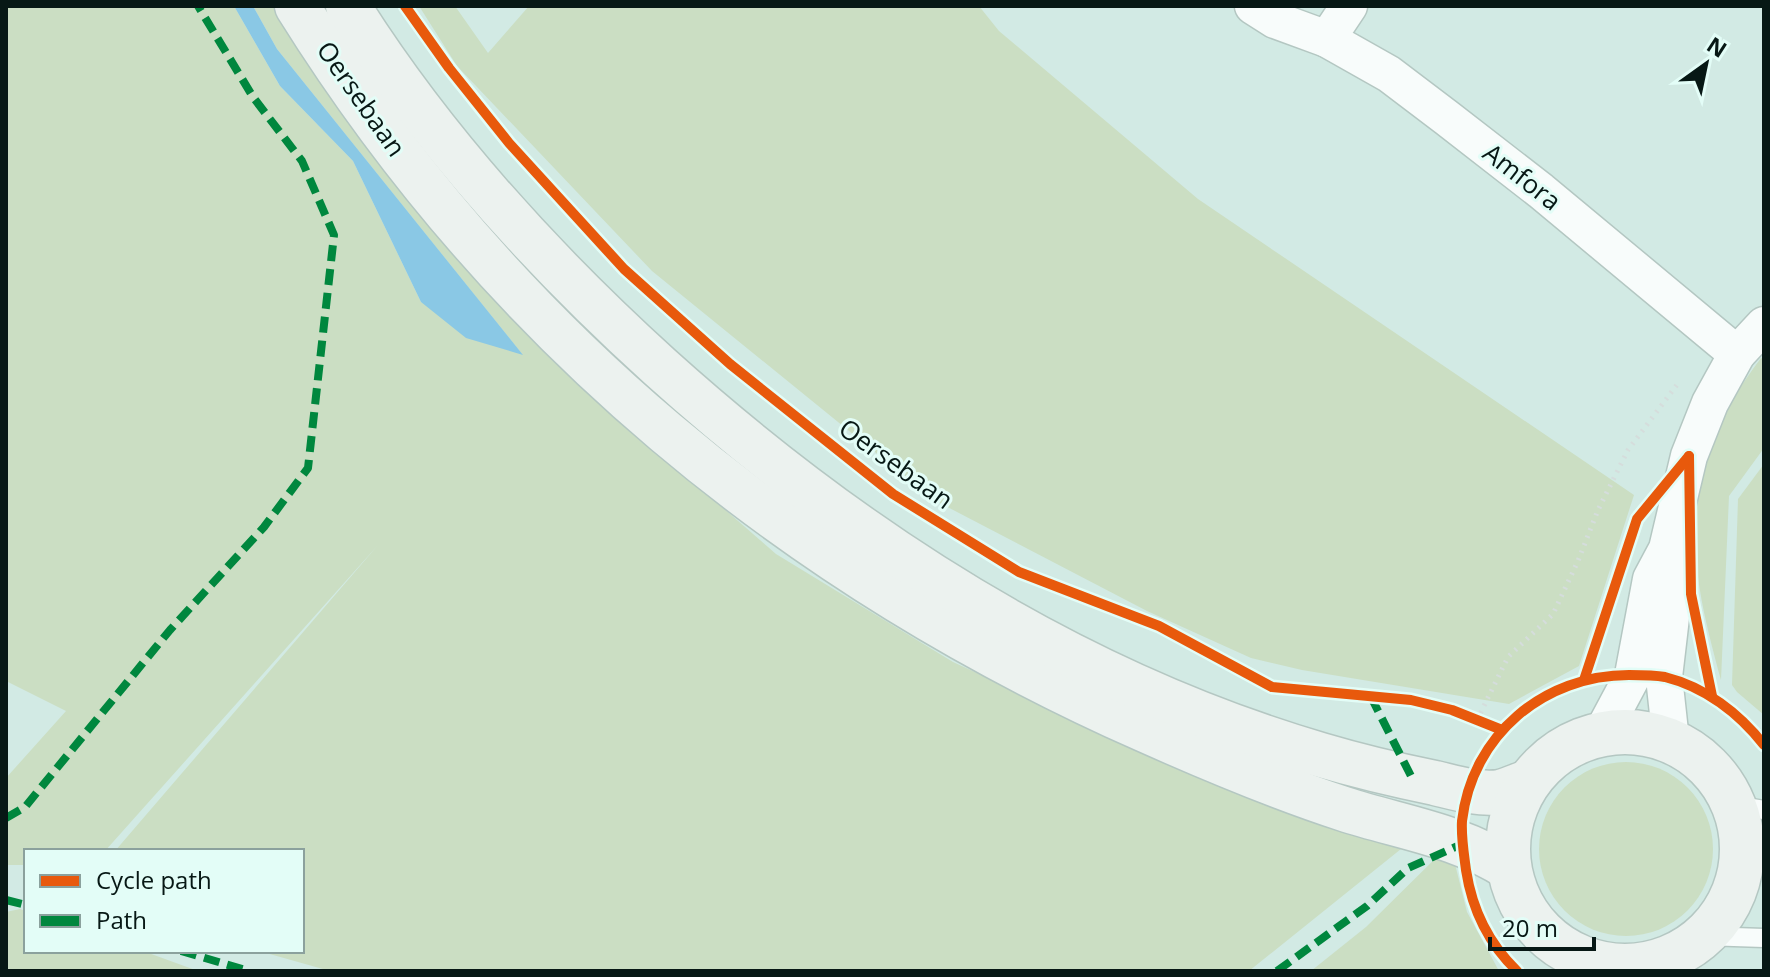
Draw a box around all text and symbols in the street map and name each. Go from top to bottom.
north arrow [1666,24,1746,104]
text: N [1702,29,1733,64]
street label: Oersebaan [309,34,415,163]
street label: Amfora [1476,134,1569,218]
street label: Oersebaan [832,409,961,517]
legend [24,849,304,953]
text: Cycle path [96,863,212,896]
scale bar [1490,901,1594,951]
text: Path [96,903,147,936]
text: 20 m [1502,911,1558,944]

